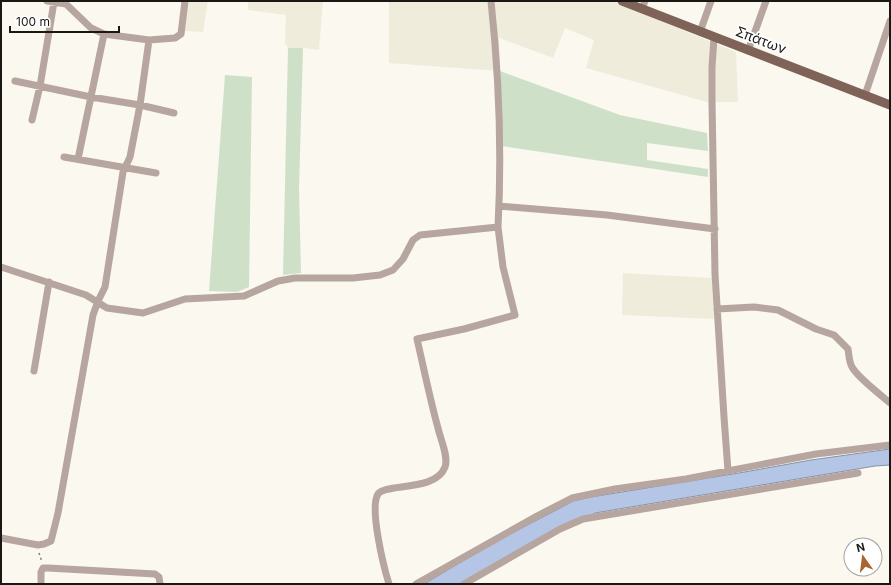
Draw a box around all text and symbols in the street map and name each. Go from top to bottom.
scale bar [10,8,119,34]
text: 100 m [16,14,50,29]
street label: Σπάτων [733,22,789,57]
north arrow [843,537,883,577]
text: N [855,539,866,555]

